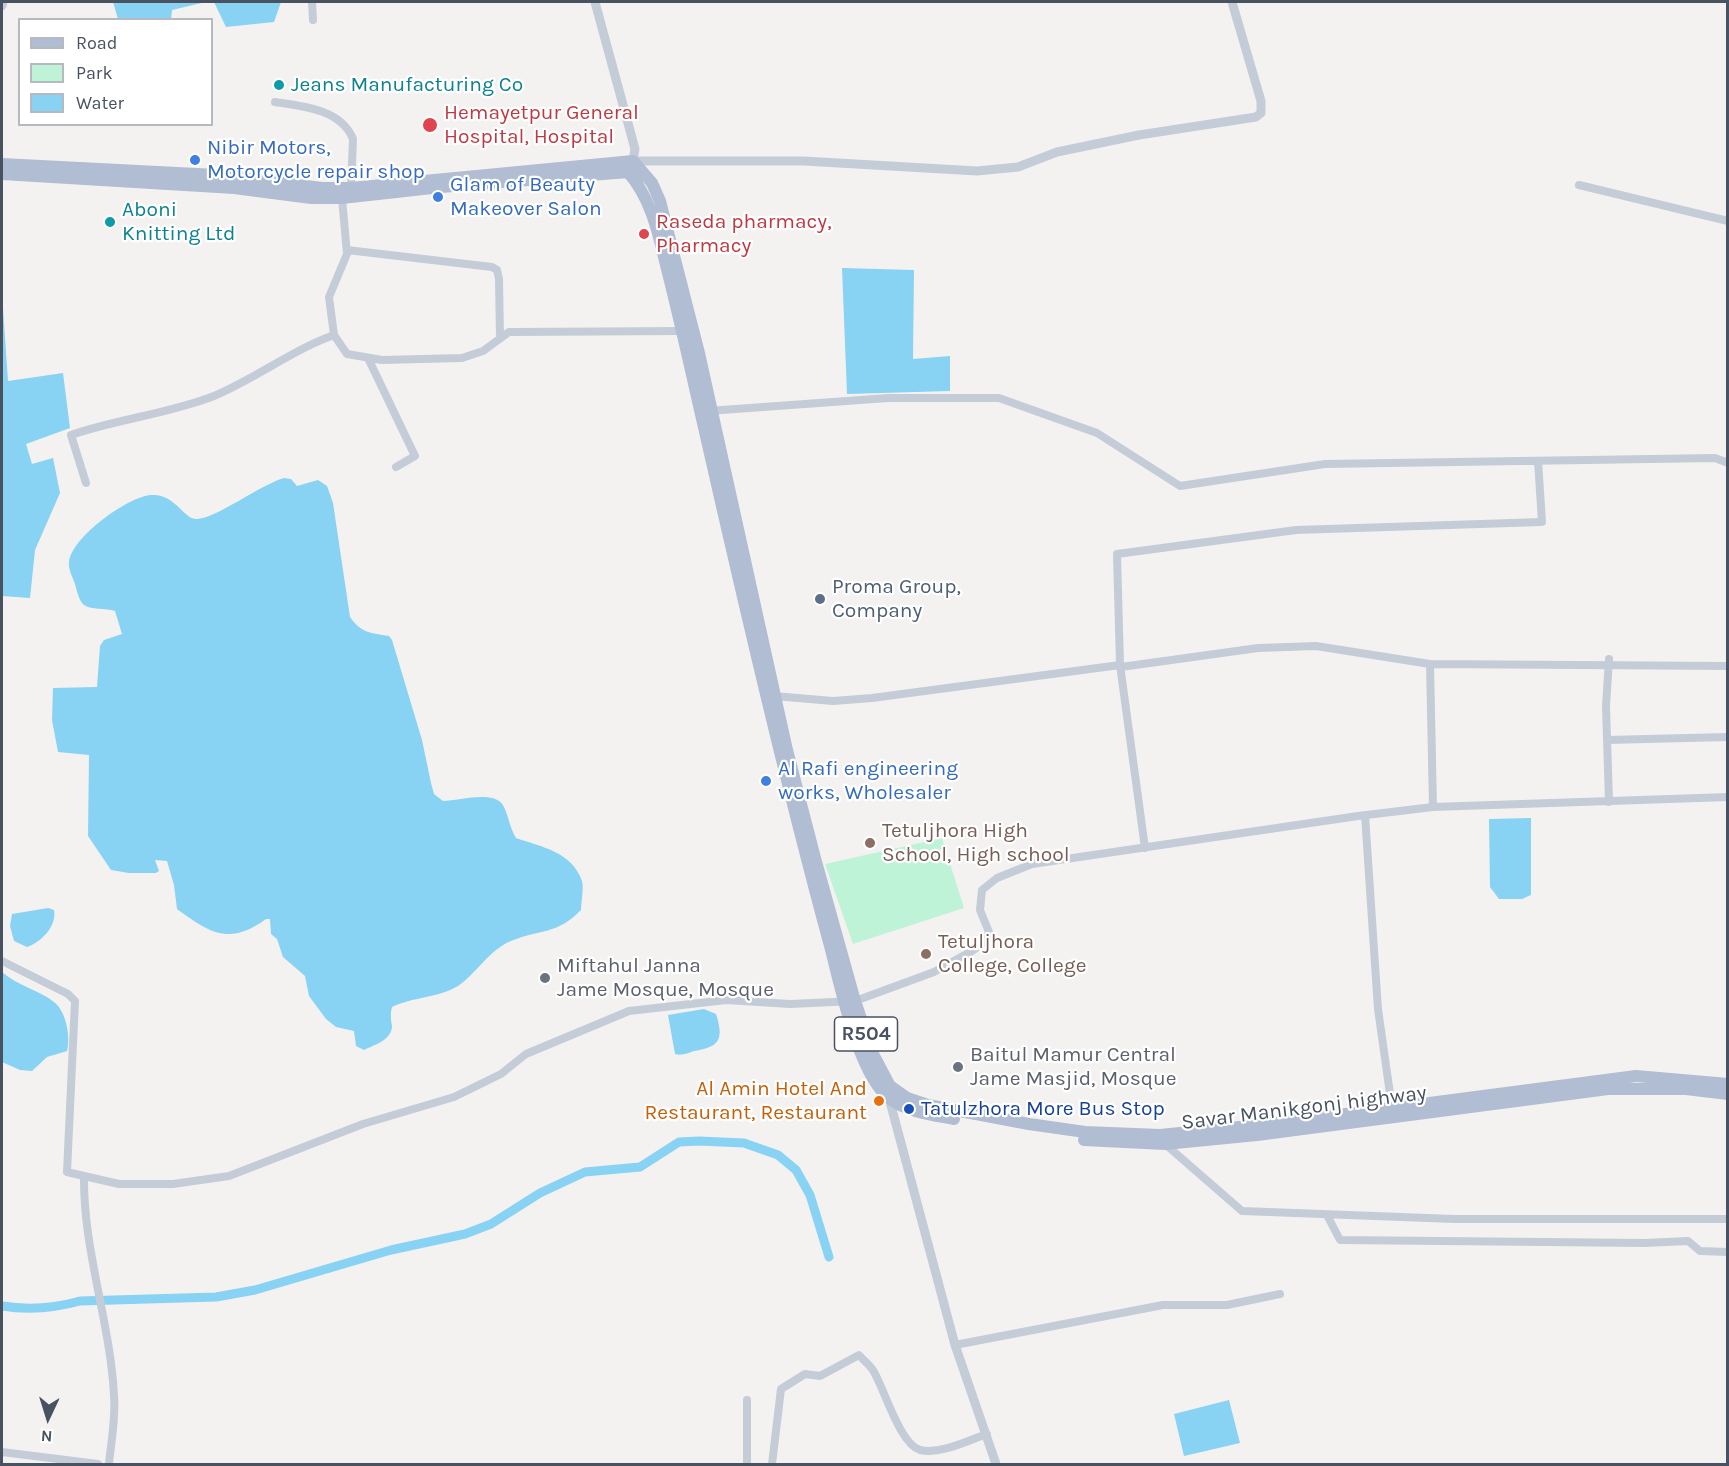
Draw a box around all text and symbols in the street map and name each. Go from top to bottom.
legend [18,18,213,126]
text: Road [76,32,117,54]
text: Park [76,62,113,84]
place label: Jeans Manufacturing Co [291,72,523,98]
marker: Jeans Manufacturing Co [272,78,286,92]
text: Water [76,92,124,114]
place label: Hemayetpur General Hospital, Hospital [444,100,639,150]
marker: Hemayetpur General Hospital, Hospital [421,116,439,134]
place label: Nibir Motors, Motorcycle repair shop [207,135,425,185]
marker: Nibir Motors, Motorcycle repair shop [188,153,202,167]
place label: Glam of Beauty Makeover Salon [450,172,602,222]
marker: Glam of Beauty Makeover Salon [431,190,445,204]
place label: Aboni Knitting Ltd [122,197,235,247]
place label: Raseda pharmacy, Pharmacy [656,209,832,259]
marker: Aboni Knitting Ltd [103,215,117,229]
marker: Raseda pharmacy, Pharmacy [637,227,651,241]
place label: Proma Group, Company [832,574,961,624]
marker: Proma Group, Company [813,592,827,606]
place label: Al Rafi engineering works, Wholesaler [778,756,958,806]
marker: Al Rafi engineering works, Wholesaler [759,774,773,788]
place label: Tetuljhora High School, High school [882,818,1070,868]
marker: Tetuljhora High School, High school [863,836,877,850]
place label: Tetuljhora College, College [938,929,1086,979]
marker: Tetuljhora College, College [919,947,933,961]
place label: Miftahul Janna Jame Mosque, Mosque [557,953,774,1003]
marker: Miftahul Janna Jame Mosque, Mosque [538,971,552,985]
road number: R504 [834,1017,898,1051]
place label: Baitul Mamur Central Jame Masjid, Mosque [970,1042,1177,1092]
marker: Baitul Mamur Central Jame Masjid, Mosque [951,1060,965,1074]
place label: Al Amin Hotel And Restaurant, Restaurant [644,1076,867,1126]
street label: Savar Manikgonj highway [1180,1080,1428,1136]
marker: Al Amin Hotel And Restaurant, Restaurant [872,1094,886,1108]
place label: Tatulzhora More Bus Stop [921,1096,1165,1122]
marker: Tatulzhora More Bus Stop [902,1102,916,1116]
north arrow [18,1388,78,1448]
text: N [40,1427,53,1446]

